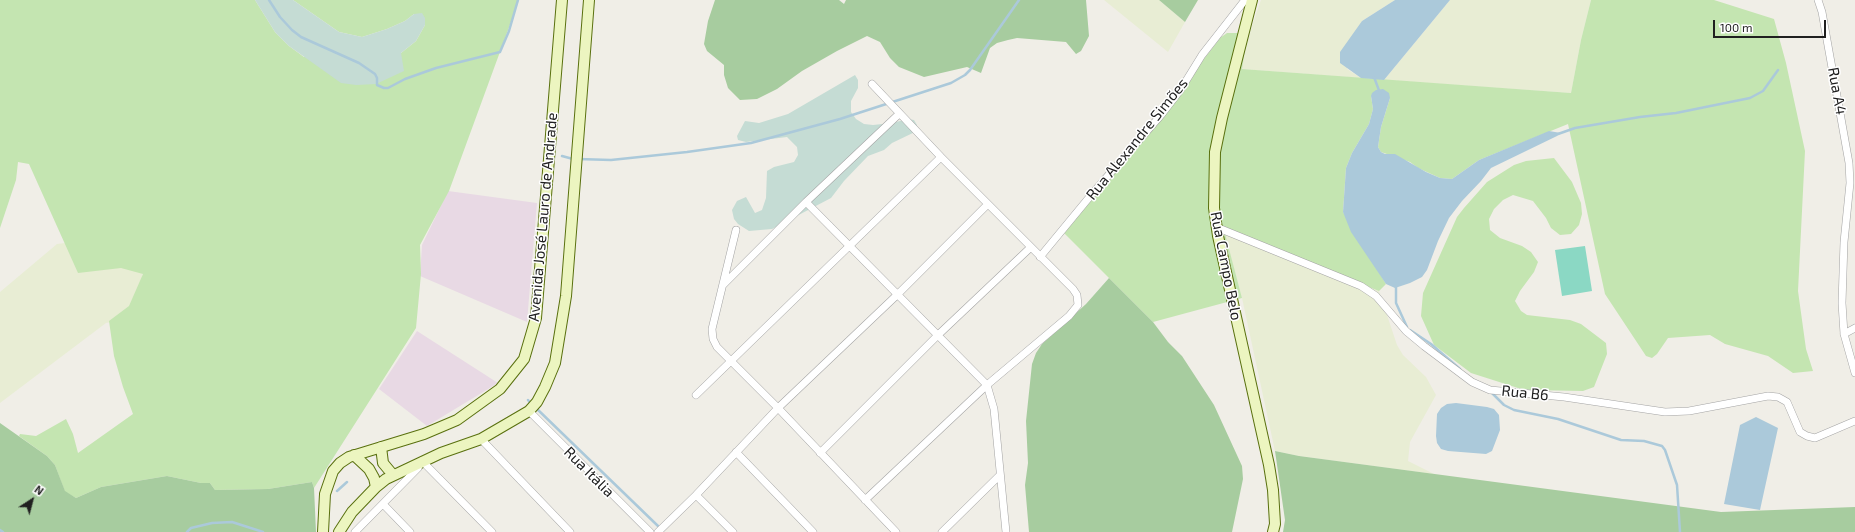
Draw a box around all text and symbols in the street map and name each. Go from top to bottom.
scale bar [1715,12,1828,38]
text: 100 m [1720,20,1752,34]
street label: Rua A4 [1824,66,1850,116]
street label: Rua Alexandre Simões [1082,75,1192,203]
street label: Avenida José Lauro de Andrade [525,112,561,322]
street label: Rua Campo Belo [1207,210,1245,322]
street label: Rua B6 [1501,382,1549,404]
street label: Rua Itália [560,443,618,501]
north arrow [12,480,52,520]
text: N [32,482,46,497]

